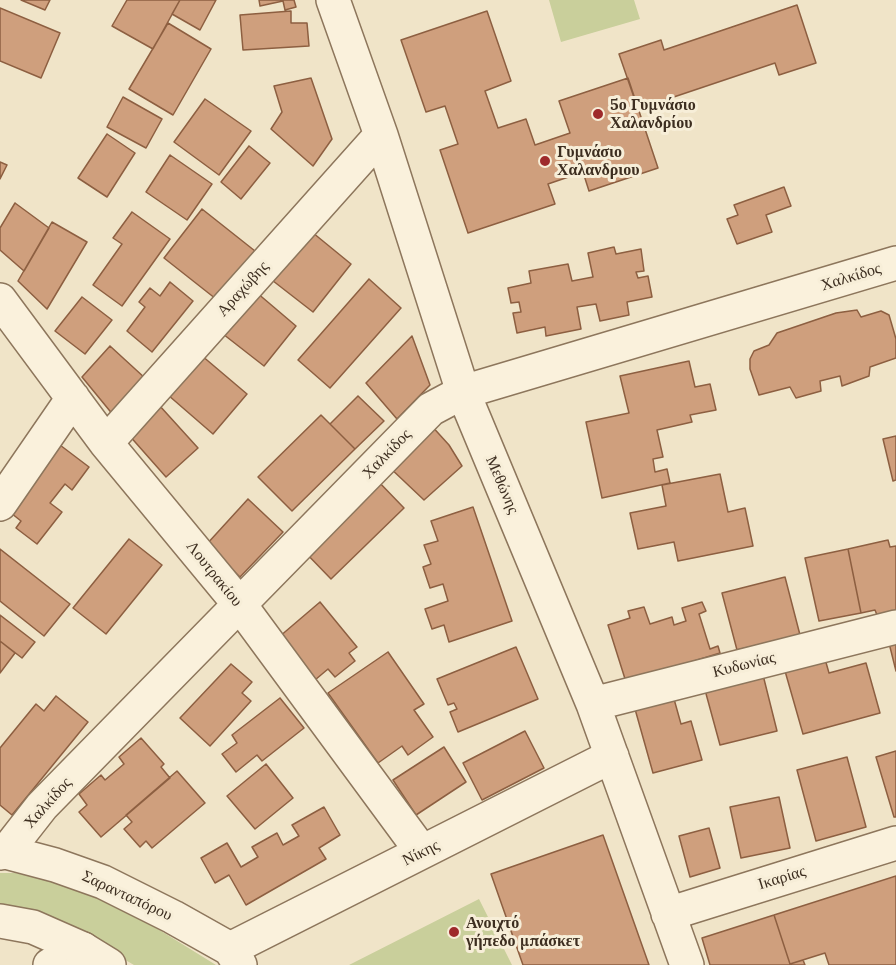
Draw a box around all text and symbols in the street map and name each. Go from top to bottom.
place label: 5ο Γυμνάσιο Χαλανδρίου [610,95,696,133]
marker: 5ο Γυμνάσιο Χαλανδρίου [591,107,605,121]
place label: Γυμνάσιο Χαλανδριου [557,142,640,180]
marker: Γυμνάσιο Χαλανδριου [538,154,552,168]
street label: Αραχώβης [213,257,273,321]
street label: Χαλκίδος [819,259,883,295]
street label: Χαλκίδος [359,425,415,483]
street label: Μεθώνης [481,453,523,517]
street label: Λουτρακίου [182,537,246,611]
street label: Κυδωνίας [711,648,777,682]
street label: Χαλκίδος [20,774,76,832]
street label: Νίκης [399,836,443,870]
street label: Ικαρίας [756,862,808,894]
street label: Σαρανταπόρου [79,867,175,925]
place label: Ανοιχτό γήπεδο μπάσκετ [466,913,580,951]
marker: Ανοιχτό γήπεδο μπάσκετ [447,925,461,939]

